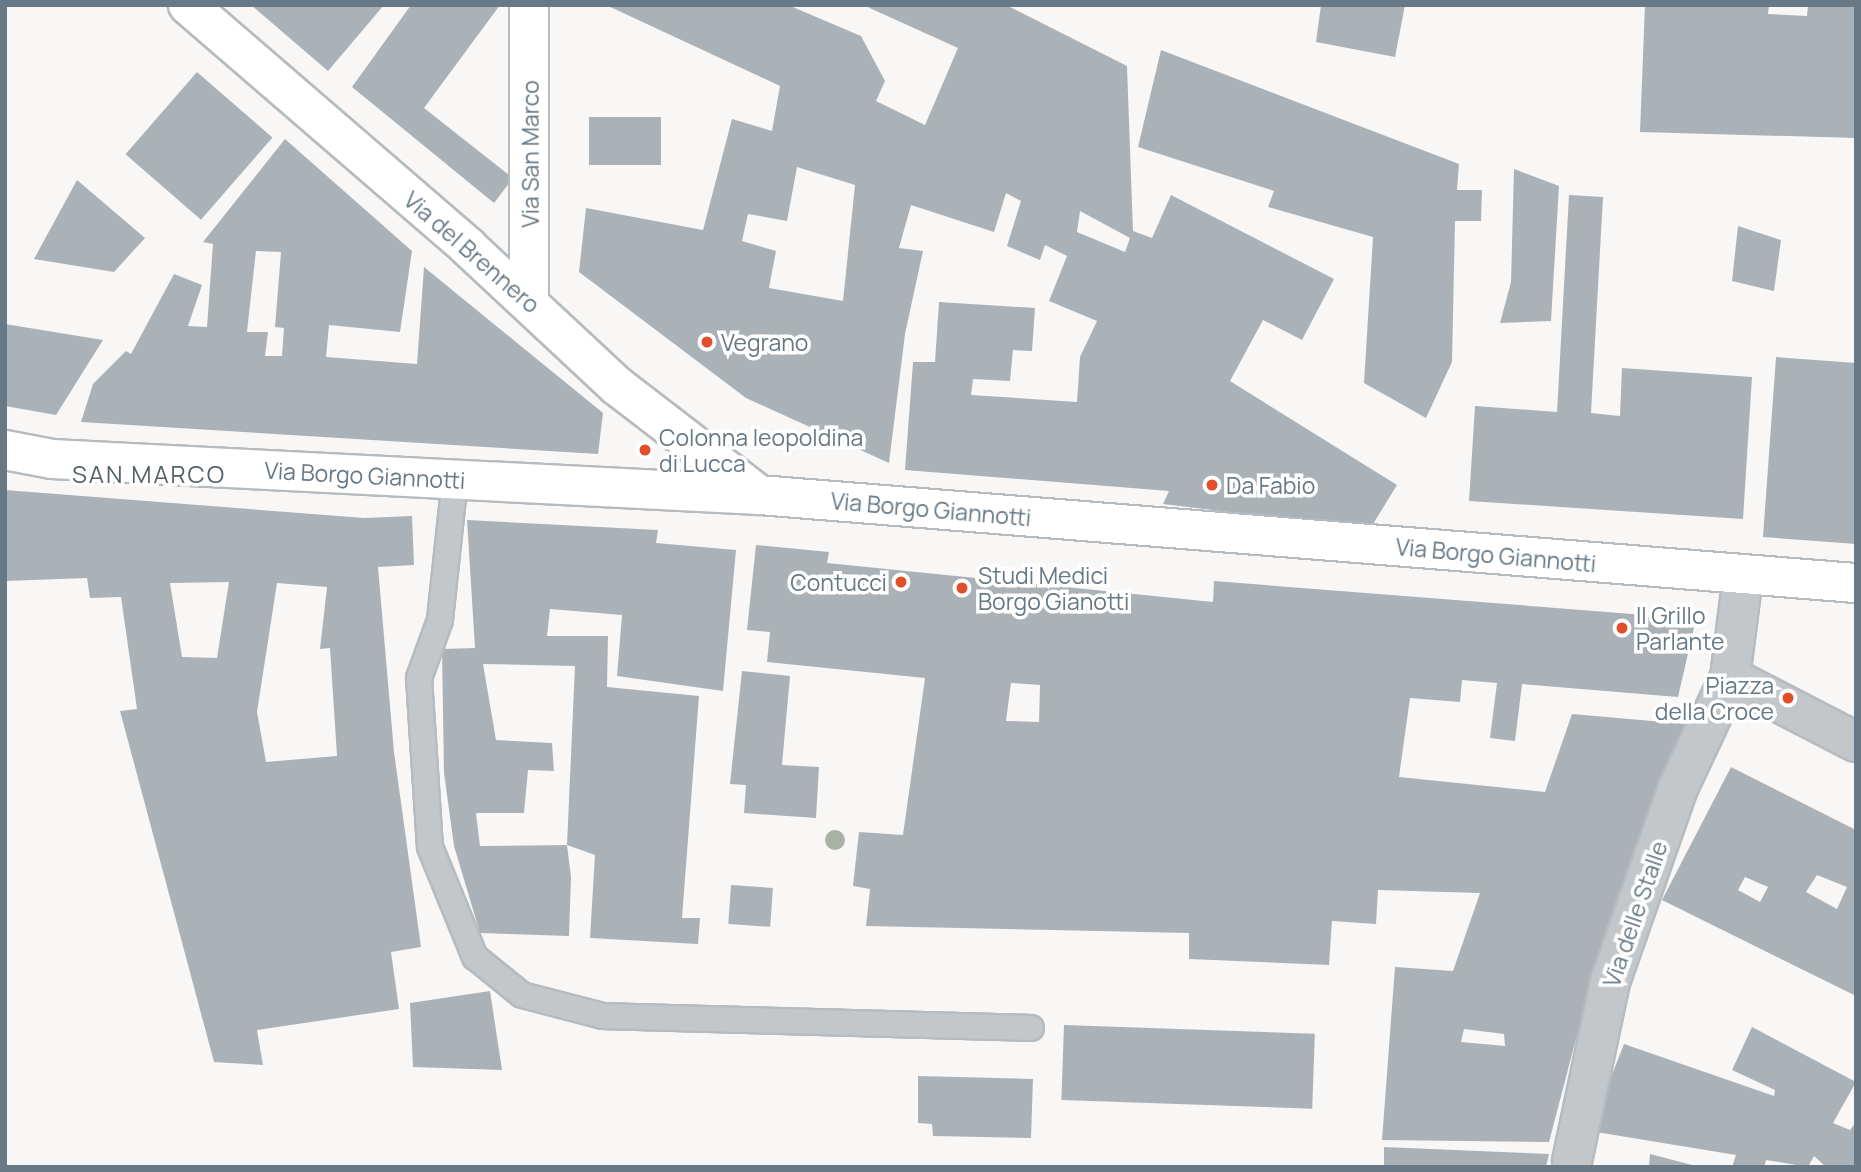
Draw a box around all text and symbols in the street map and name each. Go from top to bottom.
street label: Via San Marco [516,80,544,228]
street label: Via del Brennero [398,186,546,318]
place label: Vegrano [721,328,808,356]
marker: Vegrano [699,334,715,350]
place label: Colonna leopoldina di Lucca [659,423,863,477]
marker: Colonna leopoldina di Lucca [637,442,653,458]
street label: Via Borgo Giannotti [264,456,466,494]
district label: SAN MARCO [73,460,225,488]
place label: Da Fabio [1226,471,1315,499]
marker: Da Fabio [1204,477,1220,493]
street label: Via Borgo Giannotti [830,486,1032,532]
street label: Via Borgo Giannotti [1395,532,1597,578]
place label: Studi Medici Borgo Gianotti [978,561,1129,615]
place label: Contucci [790,568,887,596]
marker: Contucci [893,574,909,590]
marker: Studi Medici Borgo Gianotti [952,578,972,598]
place label: Il Grillo Parlante [1636,601,1724,655]
marker: Il Grillo Parlante [1614,620,1630,636]
place label: Piazza della Croce [1655,671,1774,725]
marker: Piazza della Croce [1780,690,1796,706]
street label: Via delle Stalle [1597,837,1673,991]

